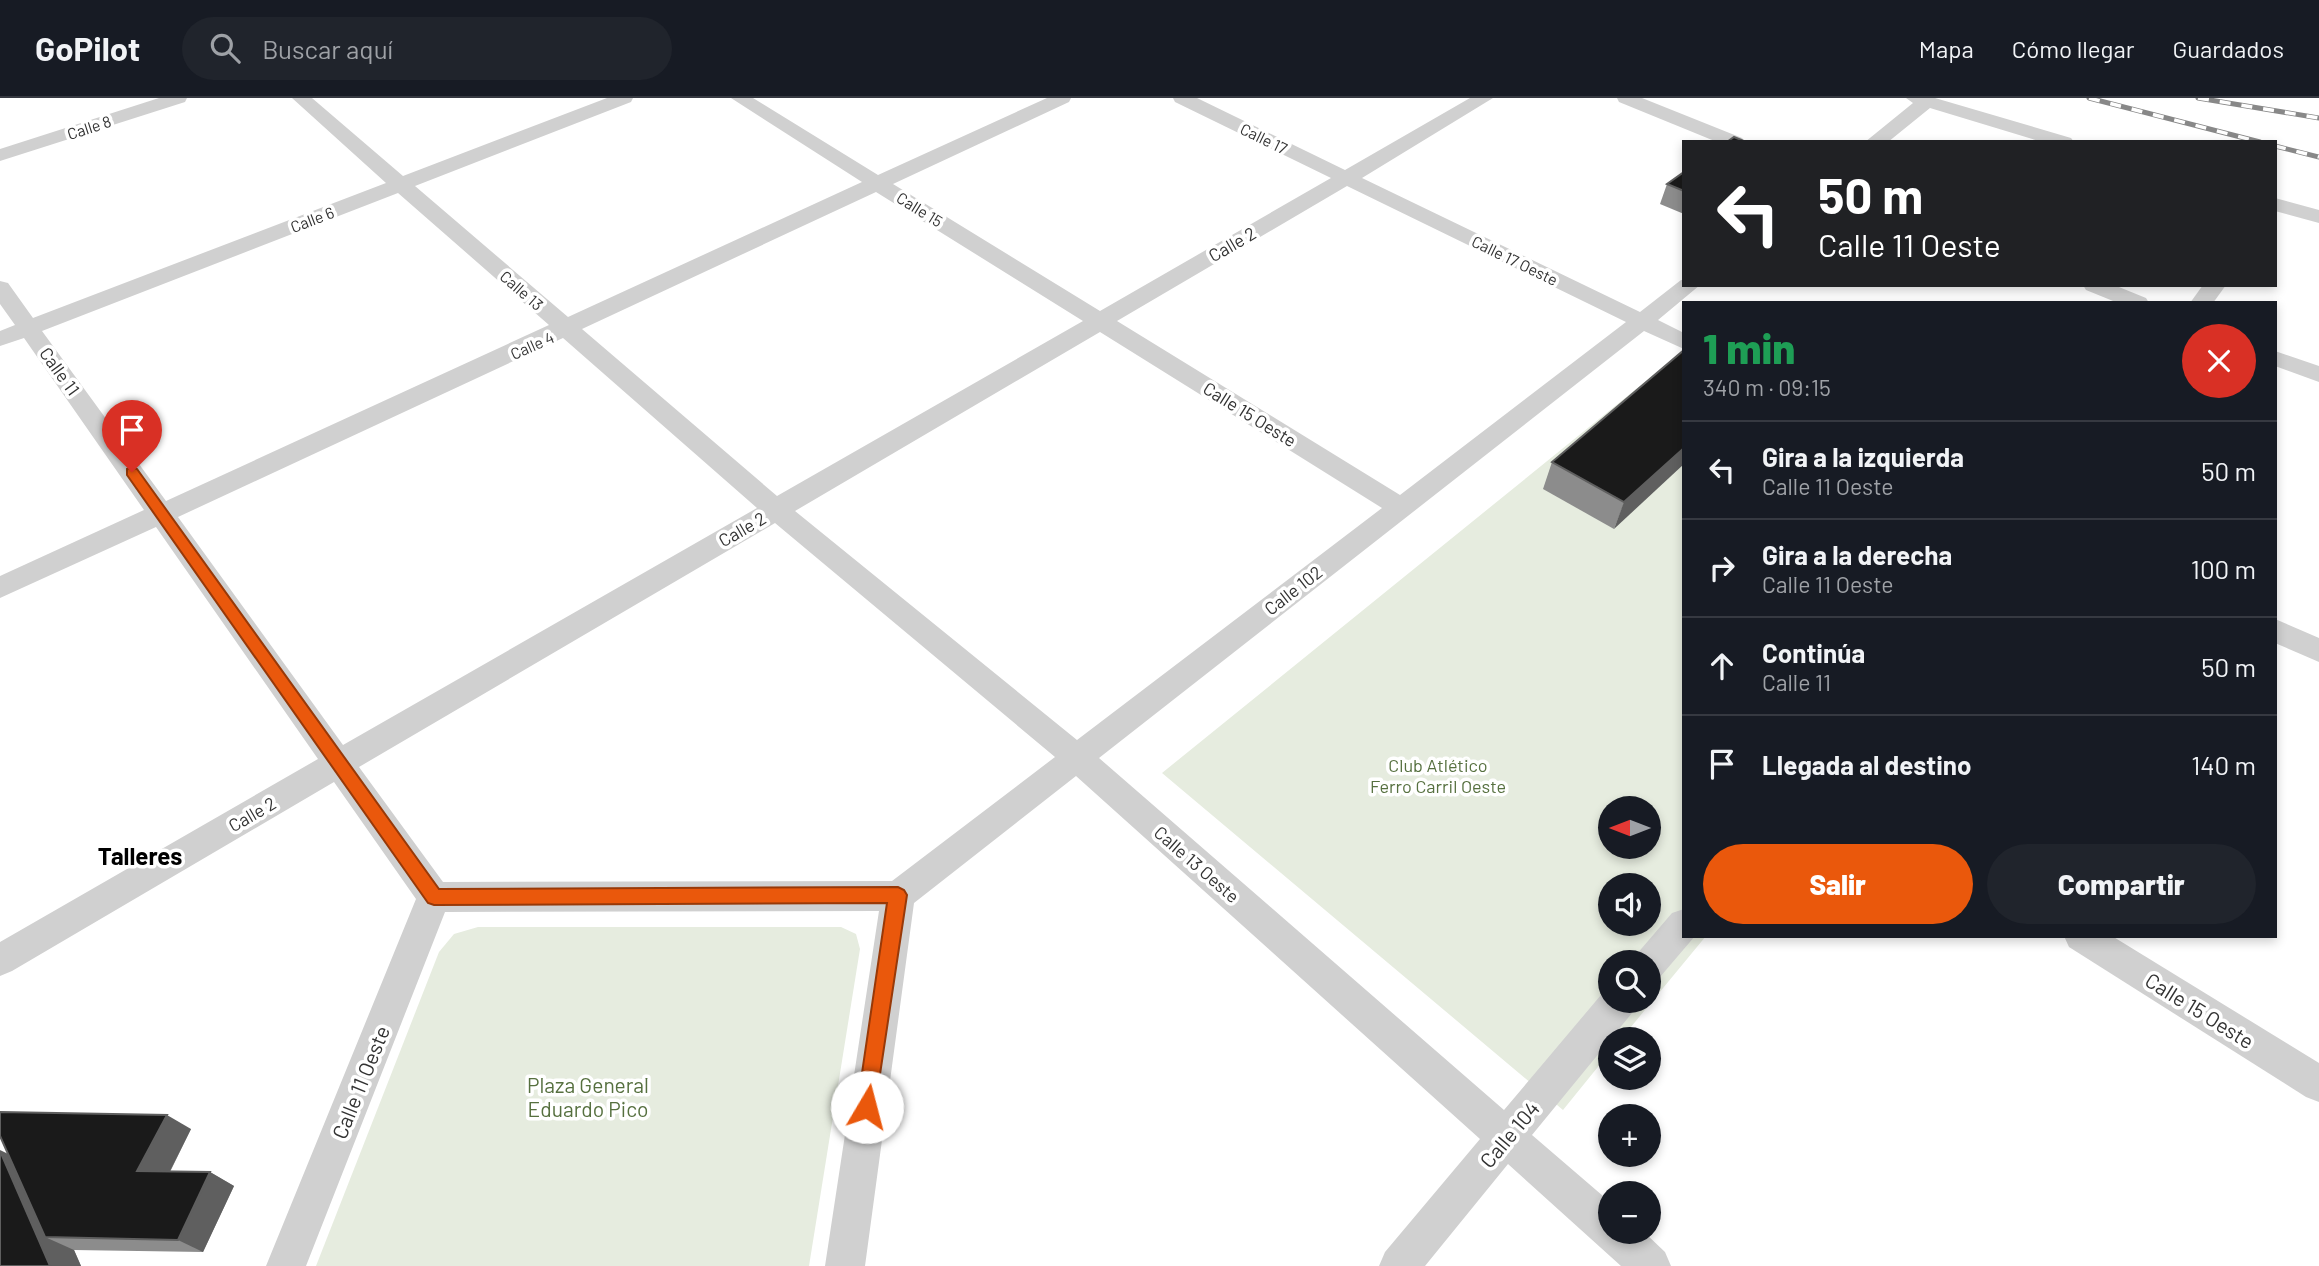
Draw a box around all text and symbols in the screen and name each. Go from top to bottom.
search box [182,17,672,80]
text: GoPilot [35,28,140,68]
icon: search [206,29,244,67]
text: Buscar aquí [262,33,393,64]
text: Mapa [1919,34,1974,63]
text: Cómo llegar [2012,34,2134,63]
text: Guardados [2172,34,2284,63]
street label: Calle 8 [65,111,113,143]
street label: Calle 17 [1237,118,1291,158]
text: 50 m [1818,165,1923,224]
icon: left [1703,168,1794,259]
street label: Calle 15 [893,188,947,230]
street label: Calle 6 [288,202,336,236]
street label: Calle 2 [1204,222,1260,266]
text: Calle 11 Oeste [1818,225,2001,263]
street label: Calle 17 Oeste [1469,231,1561,289]
street label: Calle 13 [497,266,547,314]
text: 1 min [1703,322,1795,372]
button: close [2182,324,2256,398]
street label: Calle 4 [507,327,557,363]
street label: Calle 11 [35,343,85,399]
text: 340 m · 09:15 [1703,373,1831,401]
street label: Calle 15 Oeste [1199,377,1301,451]
pin [102,400,162,472]
icon: arrive [113,411,151,449]
text: Gira a la izquierda [1762,441,1964,472]
icon: left [1703,451,1741,489]
text: 50 m [2201,455,2256,486]
text: Calle 11 Oeste [1762,472,1893,500]
street label: Calle 2 [714,507,770,551]
text: Gira a la derecha [1762,539,1952,570]
icon: right [1703,549,1741,587]
text: 100 m [2191,553,2256,584]
street label: Calle 102 [1260,561,1326,619]
text: Calle 11 Oeste [1762,570,1893,598]
text: Continúa [1762,637,1865,668]
icon: ahead [1703,647,1741,685]
text: 50 m [2201,651,2256,682]
text: Calle 11 [1762,668,1831,696]
icon: arrive [1703,745,1741,783]
text: Llegada al destino [1762,749,1971,780]
text: 140 m [2191,749,2256,780]
park label: Club Atlético Ferro Carril Oeste [1370,754,1506,797]
street label: Calle 2 [224,792,280,836]
north arrow [1598,796,1661,859]
map controls [1598,796,1661,1244]
street label: Calle 13 Oeste [1150,821,1244,907]
district label: Talleres [98,841,182,870]
button: Salir [1703,844,1973,924]
button: Compartir [1987,844,2256,924]
button: sound [1598,873,1661,936]
button: search [1598,950,1661,1013]
street label: Calle 15 Oeste [2141,967,2259,1053]
street label: Calle 11 Oeste [326,1022,394,1142]
button: layers [1598,1027,1661,1090]
position arrow [830,1070,904,1144]
park label: Plaza General Eduardo Pico [527,1072,649,1121]
street label: Calle 104 [1474,1096,1544,1172]
button: + [1598,1104,1661,1167]
button: − [1598,1181,1661,1244]

